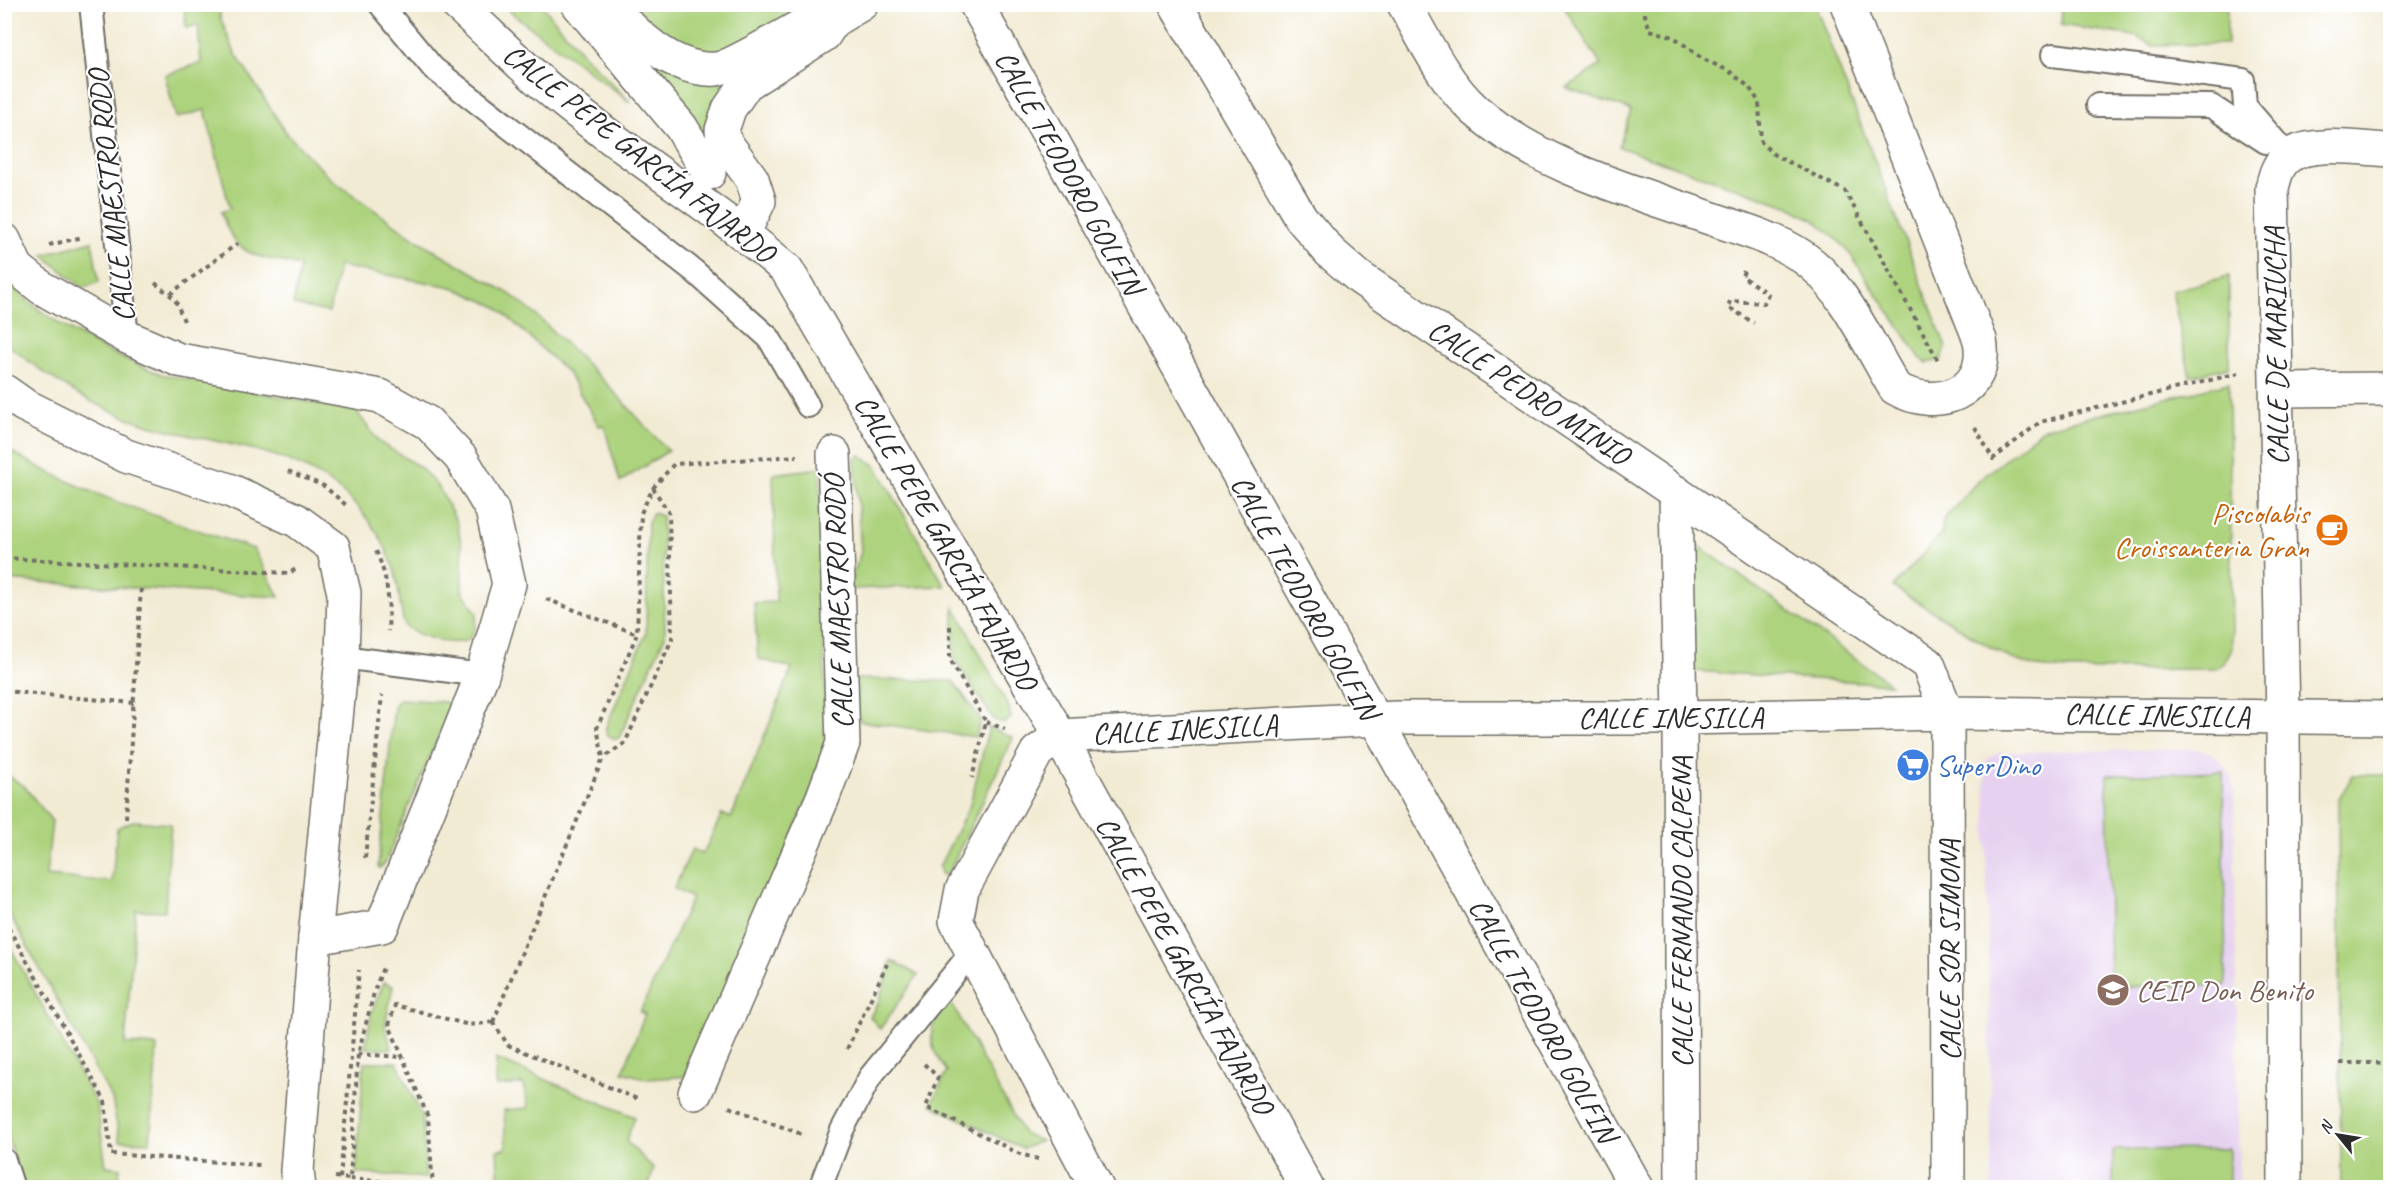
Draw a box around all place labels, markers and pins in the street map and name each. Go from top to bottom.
place label: Piscolabis Croissanteria Gran [2114,494,2312,566]
cafe icon: Piscolabis Croissanteria Gran [2314,512,2350,548]
place label: SuperDino [1936,746,2041,784]
supermarket icon: SuperDino [1895,747,1931,783]
place label: CEIP Don Benito [2136,971,2314,1009]
school or university icon: CEIP Don Benito [2095,972,2131,1008]

